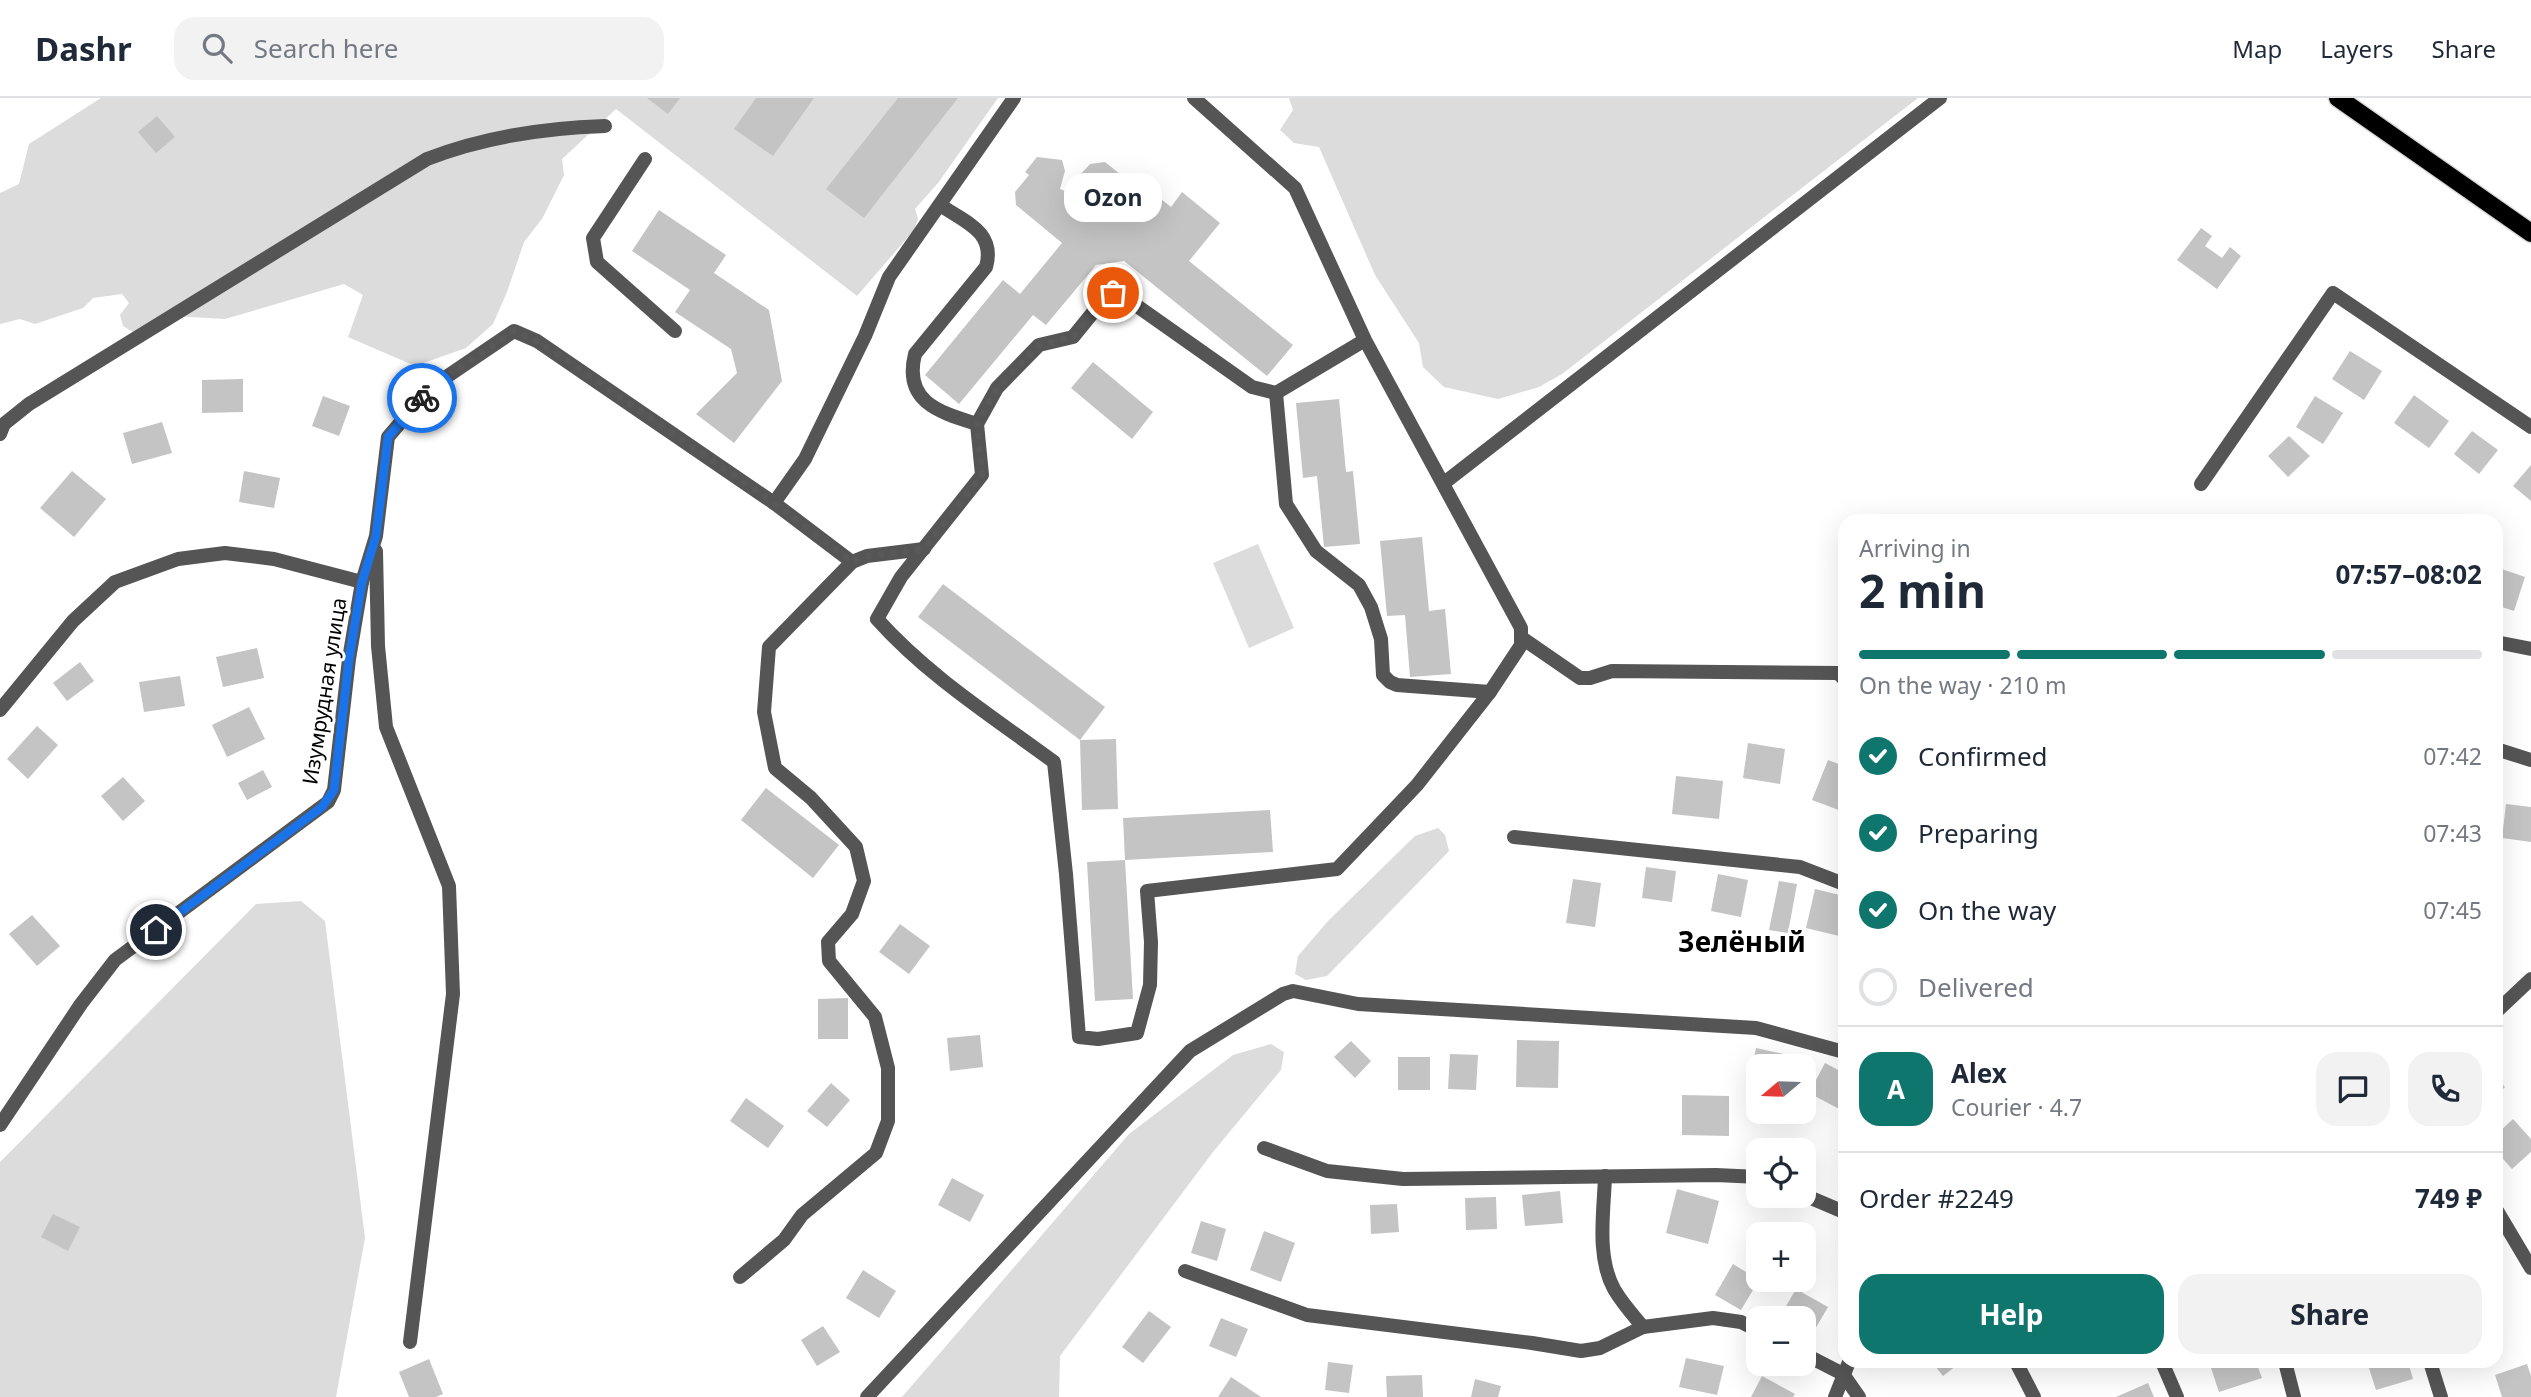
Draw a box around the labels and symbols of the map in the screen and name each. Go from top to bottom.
callout: Ozon [1064,174,1162,223]
pin [1083,263,1143,323]
courier [387,363,457,433]
street label: Изумрудная улица [295,596,353,786]
pin [126,900,186,960]
district label: Зелёный [1678,922,1806,960]
north arrow [1746,1054,1816,1124]

